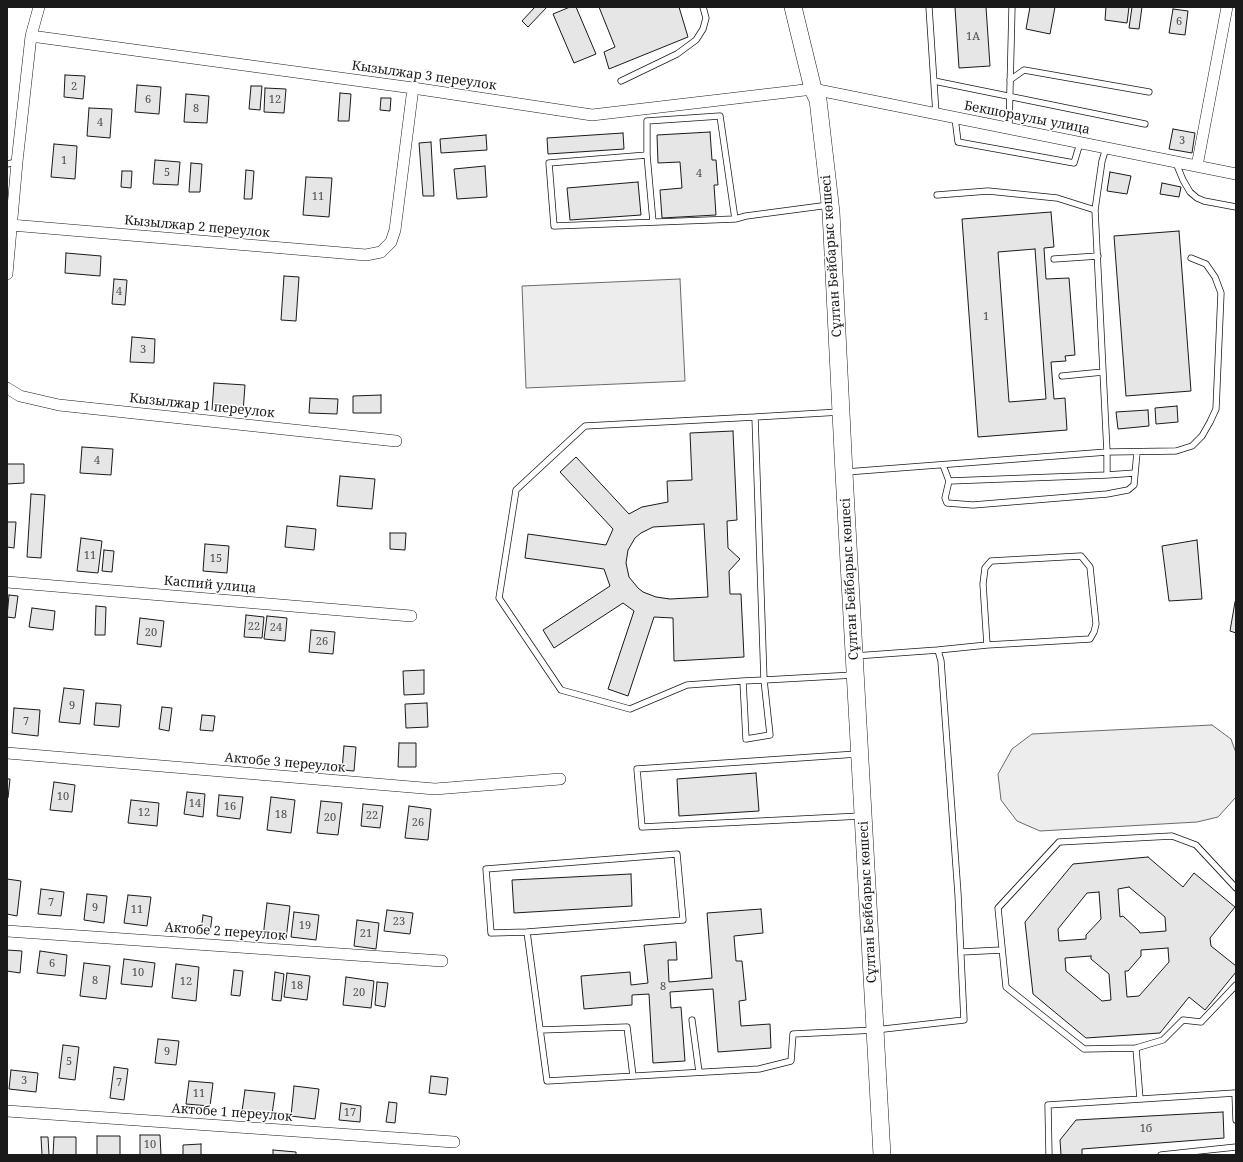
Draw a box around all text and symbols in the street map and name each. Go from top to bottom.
house number: 6 [1176,15,1182,29]
house number: 1А [966,30,980,44]
street label: Кызылжар 3 переулок [351,58,497,94]
house number: 2 [71,80,77,94]
house number: 6 [145,93,151,107]
house number: 12 [269,93,281,107]
street label: Бекшораулы улица [963,98,1091,138]
house number: 8 [193,102,199,116]
house number: 4 [97,116,103,130]
house number: 3 [1179,134,1185,148]
house number: 1 [61,154,67,168]
house number: 5 [164,166,170,180]
house number: 4 [696,167,702,181]
street label: Сұлтан Бейбарыс көшесі [819,174,845,338]
house number: 11 [312,190,324,204]
street label: Кызылжар 2 переулок [124,213,270,241]
house number: 4 [116,285,122,299]
house number: 1 [983,310,989,324]
house number: 3 [140,343,146,357]
street label: Кызылжар 1 переулок [129,391,275,421]
house number: 4 [94,454,100,468]
street label: Сұлтан Бейбарыс көшесі [838,497,862,661]
house number: 11 [84,549,96,563]
house number: 15 [210,552,222,566]
street label: Каспий улица [163,573,257,597]
house number: 22 [248,620,260,634]
house number: 24 [270,621,282,635]
house number: 20 [145,626,157,640]
house number: 26 [316,635,328,649]
house number: 9 [69,699,75,713]
house number: 7 [23,715,29,729]
street label: Актобе 3 переулок [224,750,346,776]
house number: 10 [57,790,69,804]
house number: 14 [189,797,201,811]
house number: 16 [224,800,236,814]
house number: 12 [138,806,150,820]
house number: 18 [275,808,287,822]
house number: 22 [366,809,378,823]
house number: 20 [324,811,336,825]
house number: 26 [412,816,424,830]
street label: Сұлтан Бейбарыс көшесі [856,820,880,984]
house number: 7 [48,896,54,910]
house number: 9 [92,901,98,915]
house number: 11 [131,903,143,917]
house number: 23 [393,915,405,929]
house number: 19 [299,919,311,933]
street label: Актобе 2 переулок [164,920,286,944]
house number: 21 [360,927,372,941]
house number: 6 [49,957,55,971]
house number: 10 [132,966,144,980]
house number: 8 [92,974,98,988]
house number: 12 [180,975,192,989]
house number: 18 [291,979,303,993]
house number: 8 [660,980,666,994]
house number: 20 [353,986,365,1000]
house number: 9 [164,1045,170,1059]
house number: 5 [66,1055,72,1069]
house number: 3 [21,1074,27,1088]
house number: 7 [116,1076,122,1090]
house number: 11 [193,1087,205,1101]
street label: Актобе 1 переулок [171,1101,293,1125]
house number: 17 [344,1106,356,1120]
house number: 1б [1140,1122,1152,1136]
house number: 10 [144,1138,156,1152]

